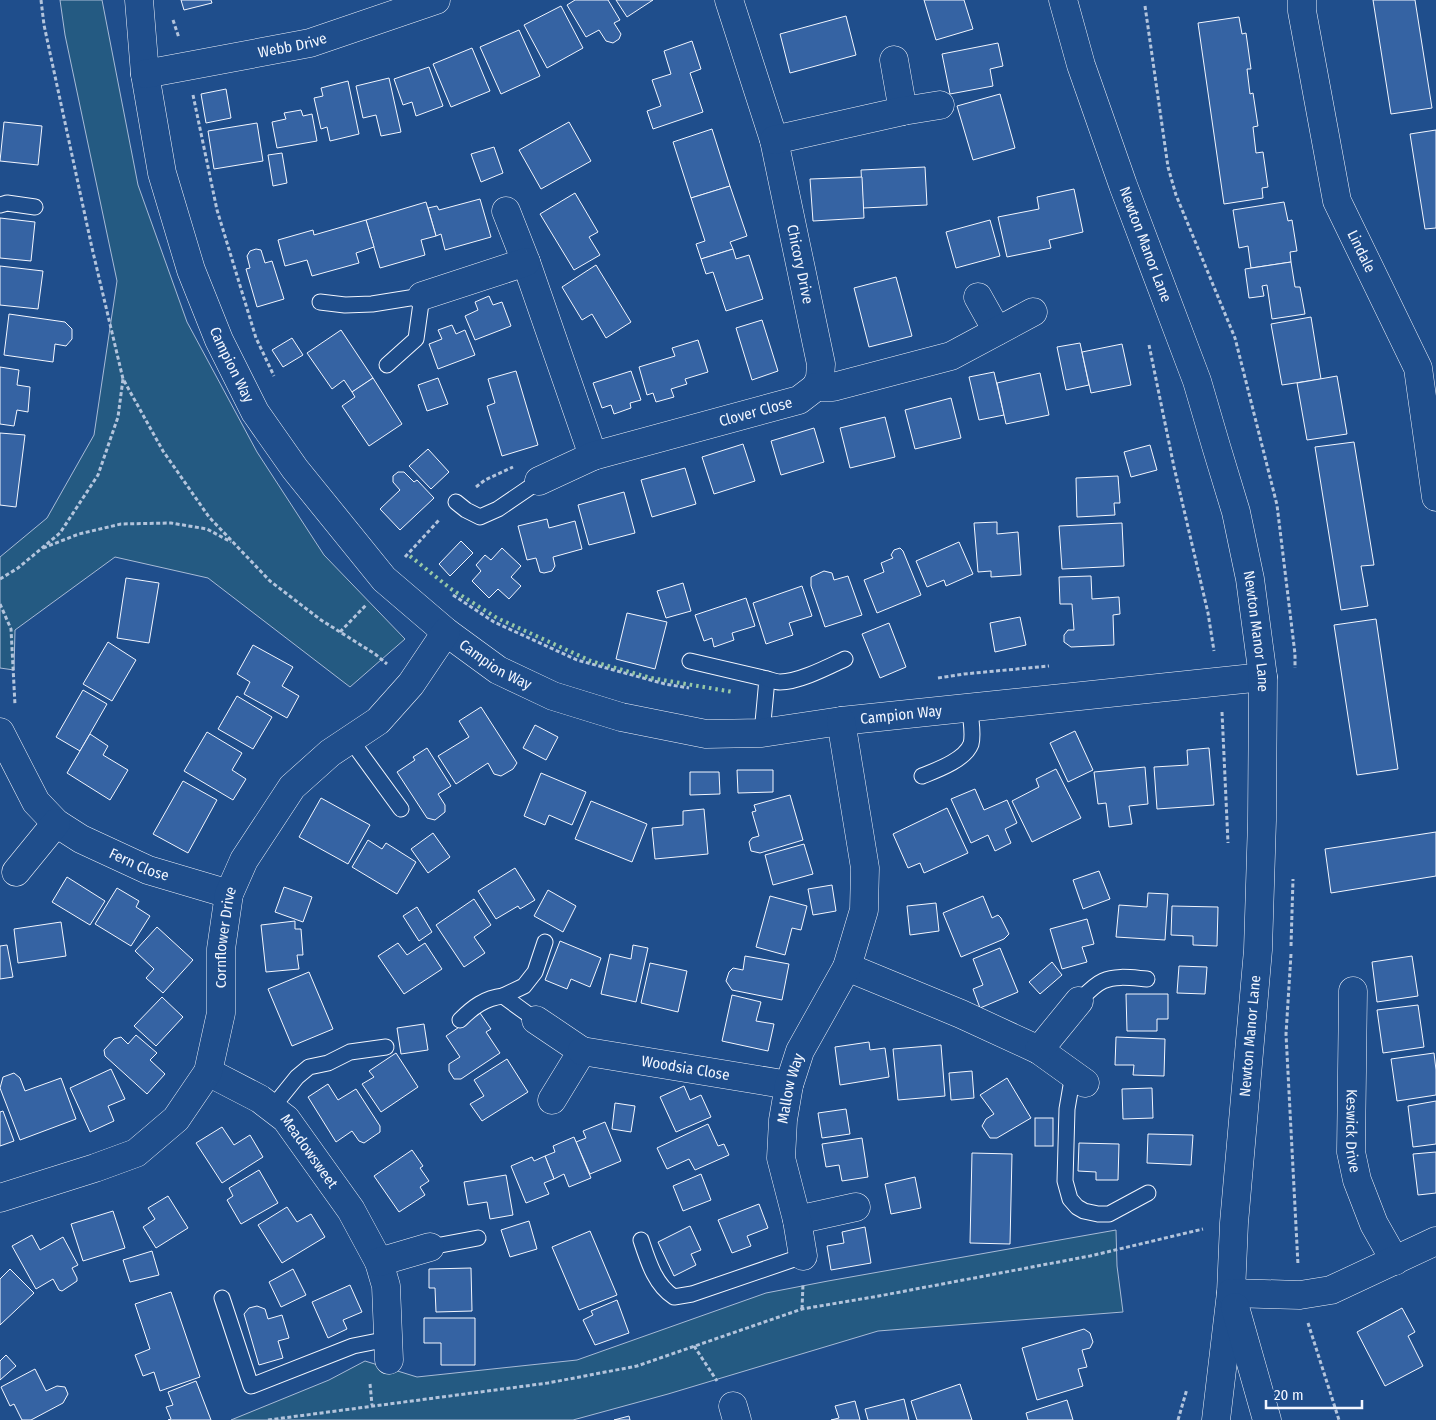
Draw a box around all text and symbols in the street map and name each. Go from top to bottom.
street label: Webb Drive [256,29,329,62]
street label: Newton Manor Lane [1115,184,1175,305]
street label: Chicory Drive [783,223,817,305]
street label: Lindale [1343,227,1379,275]
street label: Campion Way [206,324,258,406]
street label: Clover Close [717,393,794,430]
street label: Newton Manor Lane [1239,569,1272,692]
street label: Campion Way [456,636,535,694]
street label: Campion Way [859,701,943,728]
street label: Fern Close [106,844,171,885]
street label: Cornflower Drive [212,884,240,988]
street label: Newton Manor Lane [1236,974,1264,1098]
street label: Mallow Way [774,1051,808,1125]
street label: Woodsia Close [640,1052,731,1084]
street label: Keswick Drive [1342,1089,1364,1174]
street label: Meadowsweet [276,1111,342,1192]
scale bar [1266,1378,1362,1410]
text: 20 m [1274,1386,1304,1404]

